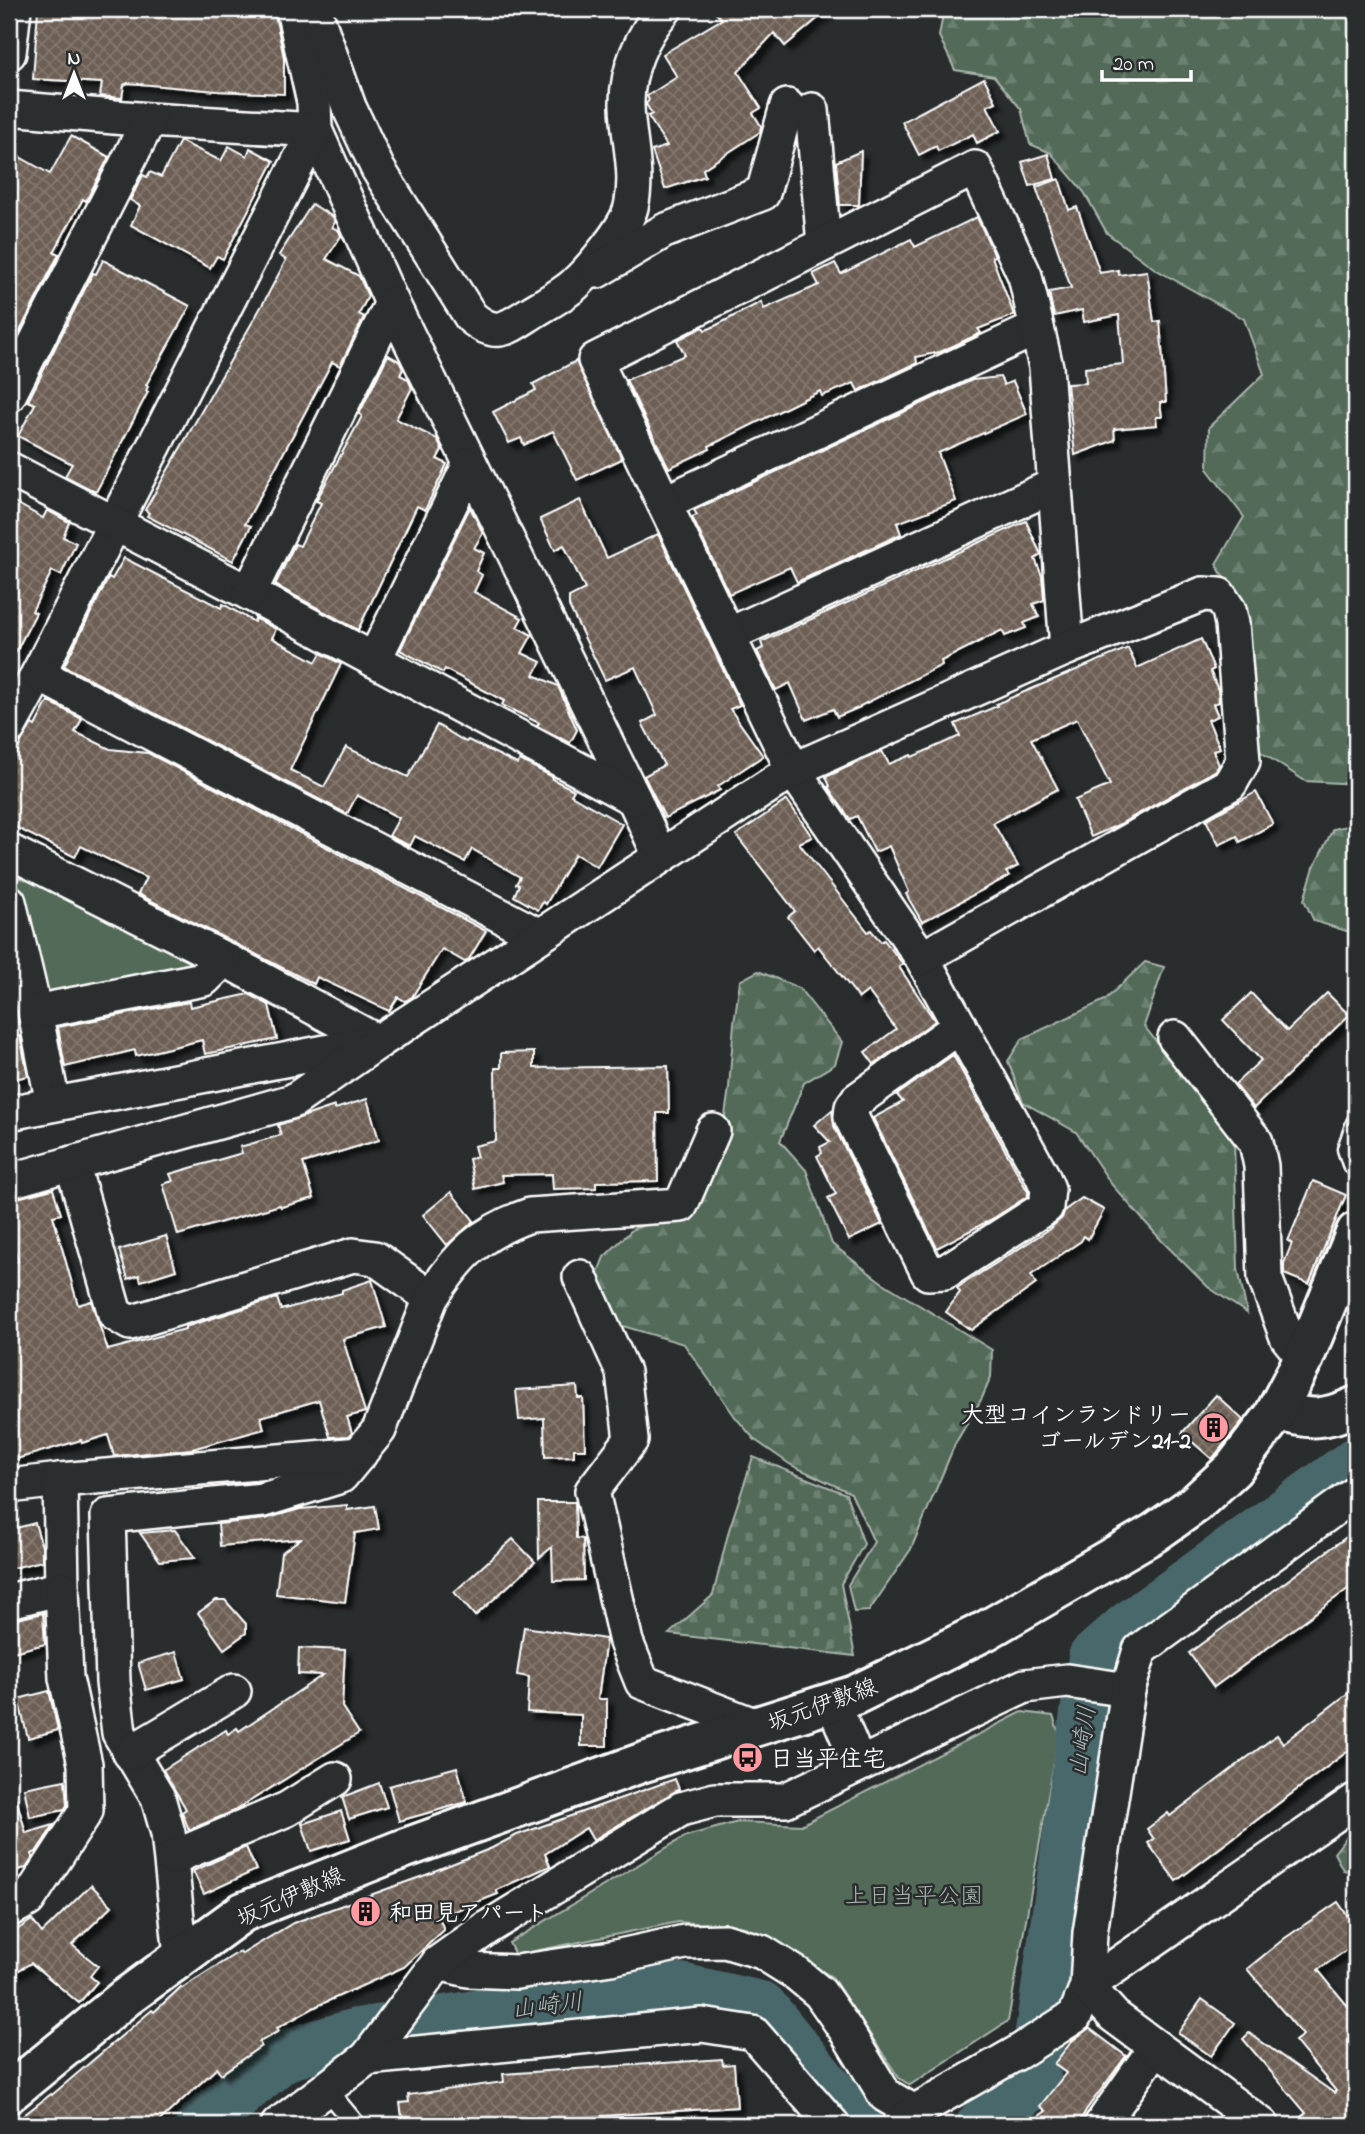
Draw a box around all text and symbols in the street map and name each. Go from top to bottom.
north arrow [38,38,108,108]
scale bar [1102,38,1192,82]
text: N [68,46,81,73]
text: 20 m [1113,50,1154,80]
place label: 大型コインランドリー ゴールデン21-2 [961,1400,1192,1459]
building icon: 大型コインランドリー ゴールデン21-2 [1197,1410,1231,1444]
street label: 坂元伊敷線 [763,1671,883,1742]
water label: 山崎川 [1062,1703,1107,1779]
bus stop icon: 日当平住宅 [730,1741,764,1775]
place label: 日当平住宅 [770,1744,885,1777]
street label: 坂元伊敷線 [232,1860,350,1937]
park label: 上日当平公園 [845,1881,983,1914]
building icon: 和田見アパート [349,1895,383,1929]
place label: 和田見アパート [389,1898,549,1931]
water label: 山崎川 [509,1986,585,2029]

